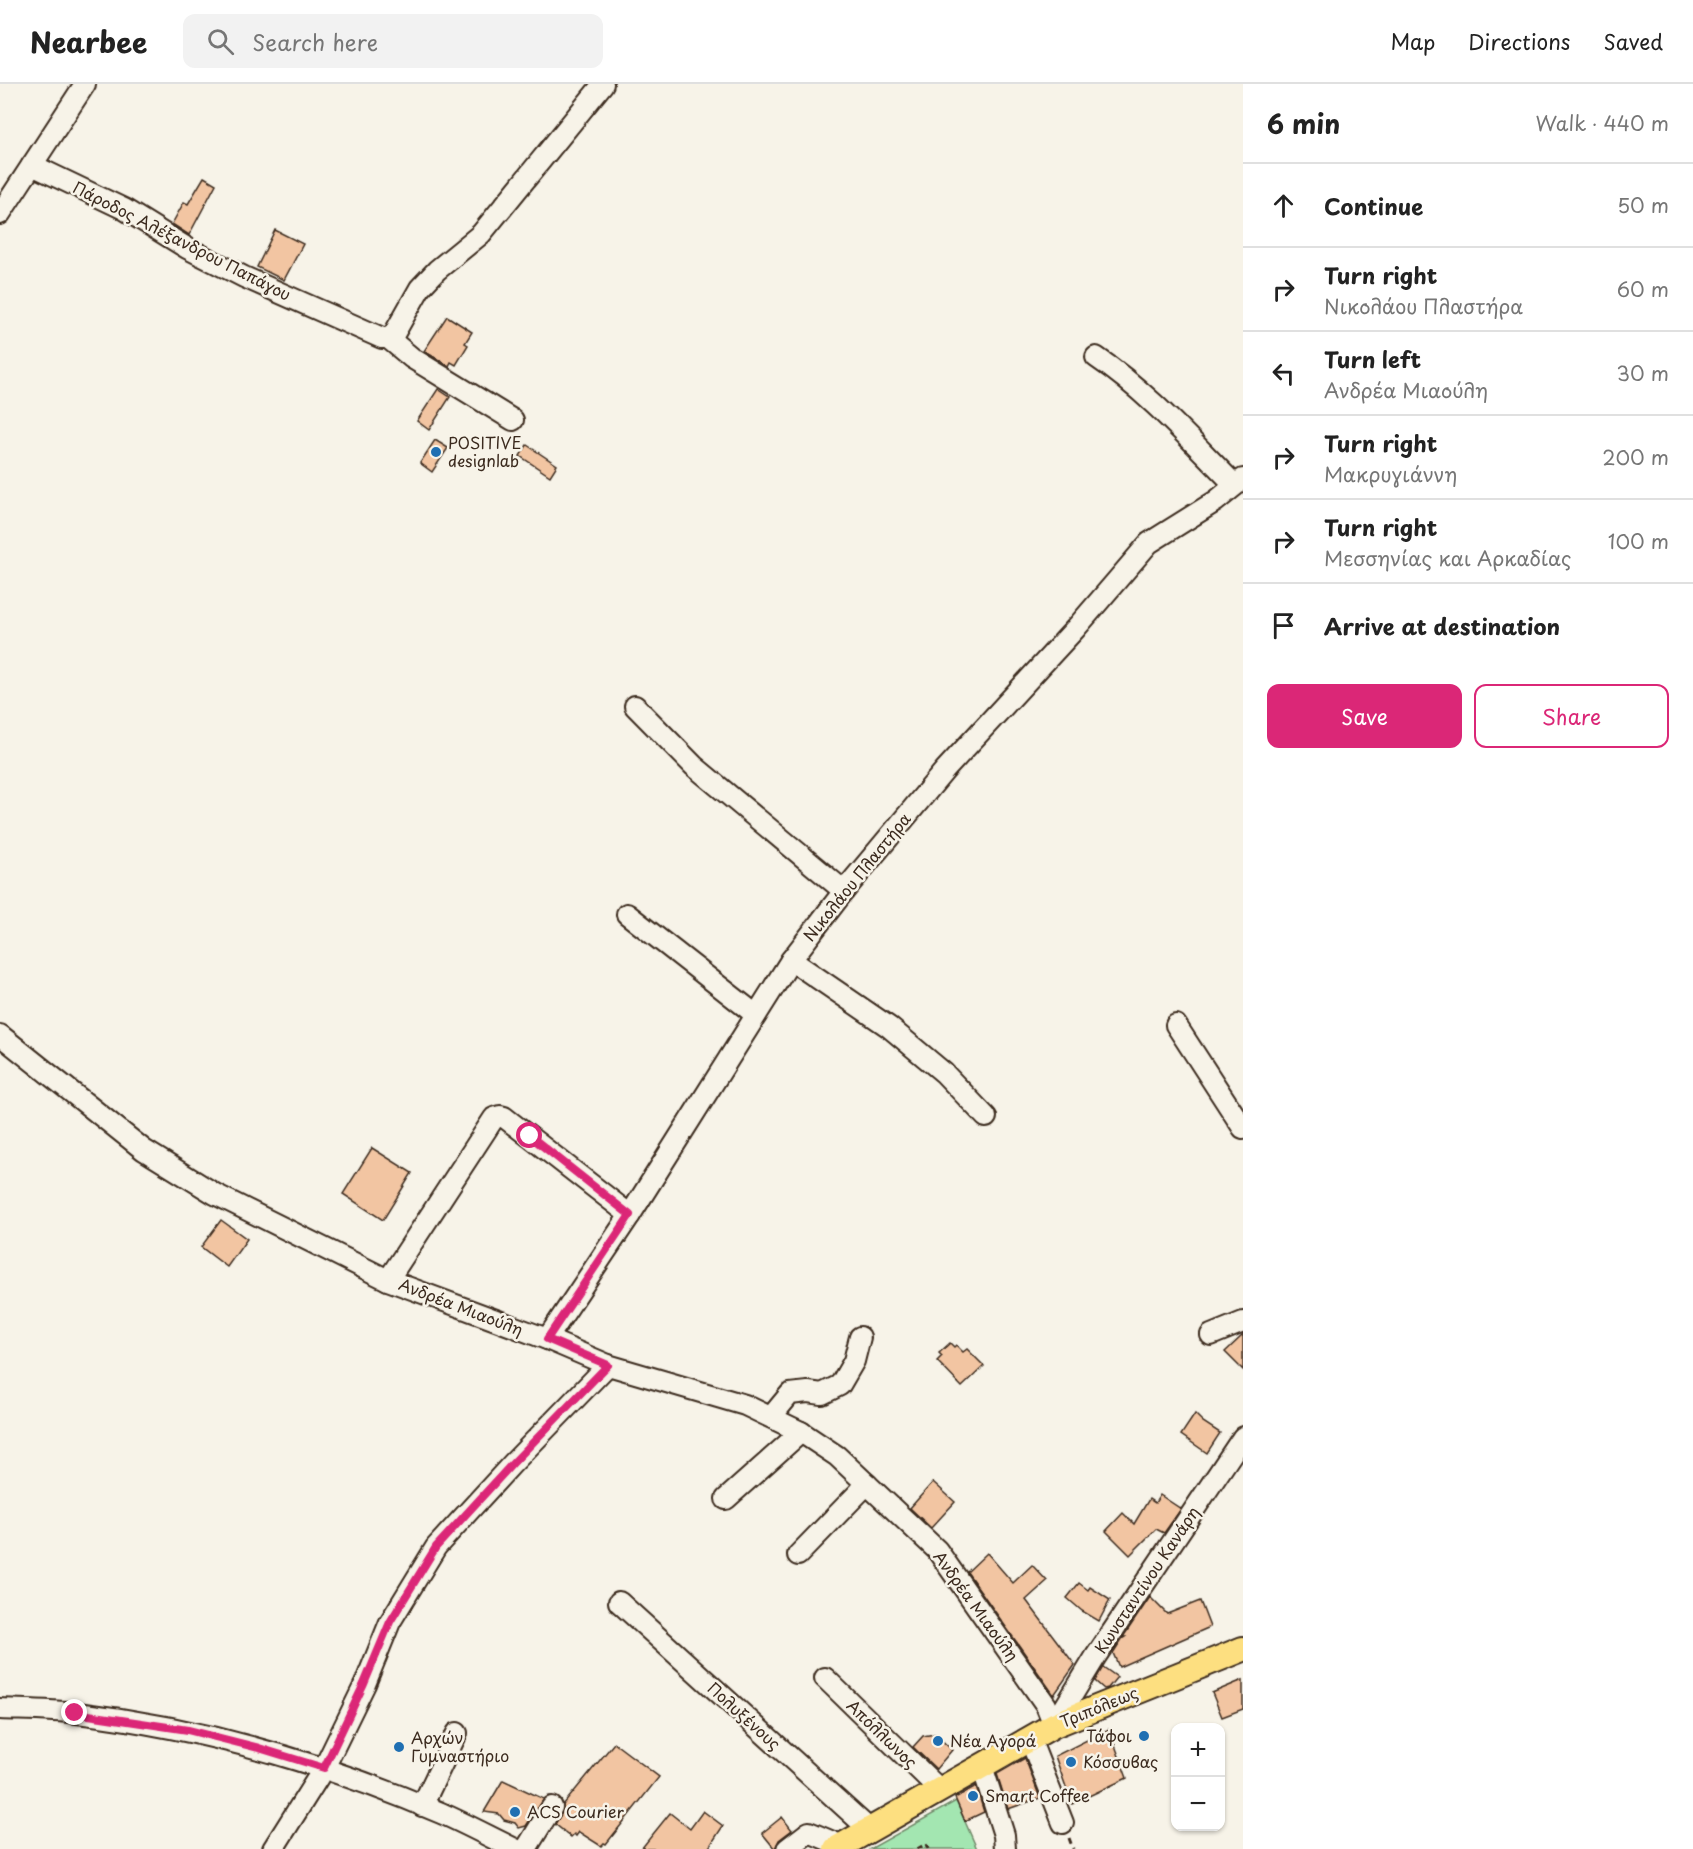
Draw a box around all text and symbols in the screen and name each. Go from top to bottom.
search box [183,14,603,68]
text: Nearbee [30,20,147,63]
icon: search [204,25,237,58]
text: Search here [252,25,378,58]
text: Map [1390,25,1435,57]
text: Directions [1468,25,1570,57]
text: Saved [1603,25,1663,57]
text: 6 min [1267,104,1340,143]
text: Walk · 440 m [1536,108,1669,138]
street label: Πάροδος Αλέξανδρου Παπάγου [69,175,296,306]
icon: ahead [1267,189,1300,222]
text: Continue [1324,189,1423,222]
text: 50 m [1617,190,1669,220]
text: Turn right [1324,258,1437,291]
icon: right [1267,273,1300,306]
text: 60 m [1617,274,1669,304]
text: Νικολάου Πλαστήρα [1324,291,1523,321]
text: Turn left [1324,342,1421,375]
icon: left [1267,357,1300,390]
text: 30 m [1616,358,1669,388]
text: Ανδρέα Μιαούλη [1324,375,1488,405]
text: Turn right [1324,426,1437,459]
place label: POSITIVE designlab [448,430,521,472]
icon: right [1267,441,1300,474]
text: 200 m [1602,442,1669,472]
marker: POSITIVE designlab [429,445,443,459]
text: Μακρυγιάννη [1324,459,1457,489]
text: Turn right [1324,510,1437,543]
icon: right [1267,525,1300,558]
text: 100 m [1608,526,1669,556]
text: Μεσσηνίας και Αρκαδίας [1324,543,1571,573]
icon: arrive [1267,609,1300,642]
text: Arrive at destination [1324,609,1560,642]
button: Save [1267,684,1462,748]
button: Share [1474,684,1669,748]
street label: Νικολάου Πλαστήρα [797,807,916,946]
route start [516,1122,542,1148]
street label: Ανδρέα Μιαούλη [396,1271,527,1341]
street label: Κωνσταντίνου Κανάρη [1088,1501,1204,1658]
street label: Ανδρέα Μιαούλη [928,1545,1025,1666]
street label: Πολυξένους [703,1676,787,1755]
street label: Τριπόλεως [1056,1680,1141,1733]
street label: Απόλλωνος [842,1693,923,1773]
route end [61,1699,87,1725]
place label: Τάφοι [1086,1723,1132,1747]
map controls [1171,1723,1225,1831]
button: + [1171,1723,1225,1777]
place label: Αρχών Γυμναστήριο [411,1725,509,1767]
place label: Νέα Αγορά [950,1728,1037,1752]
marker: Τάφοι [1137,1729,1151,1743]
marker: Νέα Αγορά [931,1734,945,1748]
marker: Αρχών Γυμναστήριο [392,1740,406,1754]
place label: Κόσσυβας [1083,1749,1158,1773]
marker: Κόσσυβας [1064,1755,1078,1769]
button: − [1171,1777,1225,1831]
place label: Smart Coffee [985,1783,1090,1807]
marker: Smart Coffee [966,1789,980,1803]
place label: ACS Courier [527,1799,625,1823]
marker: ACS Courier [508,1805,522,1819]

